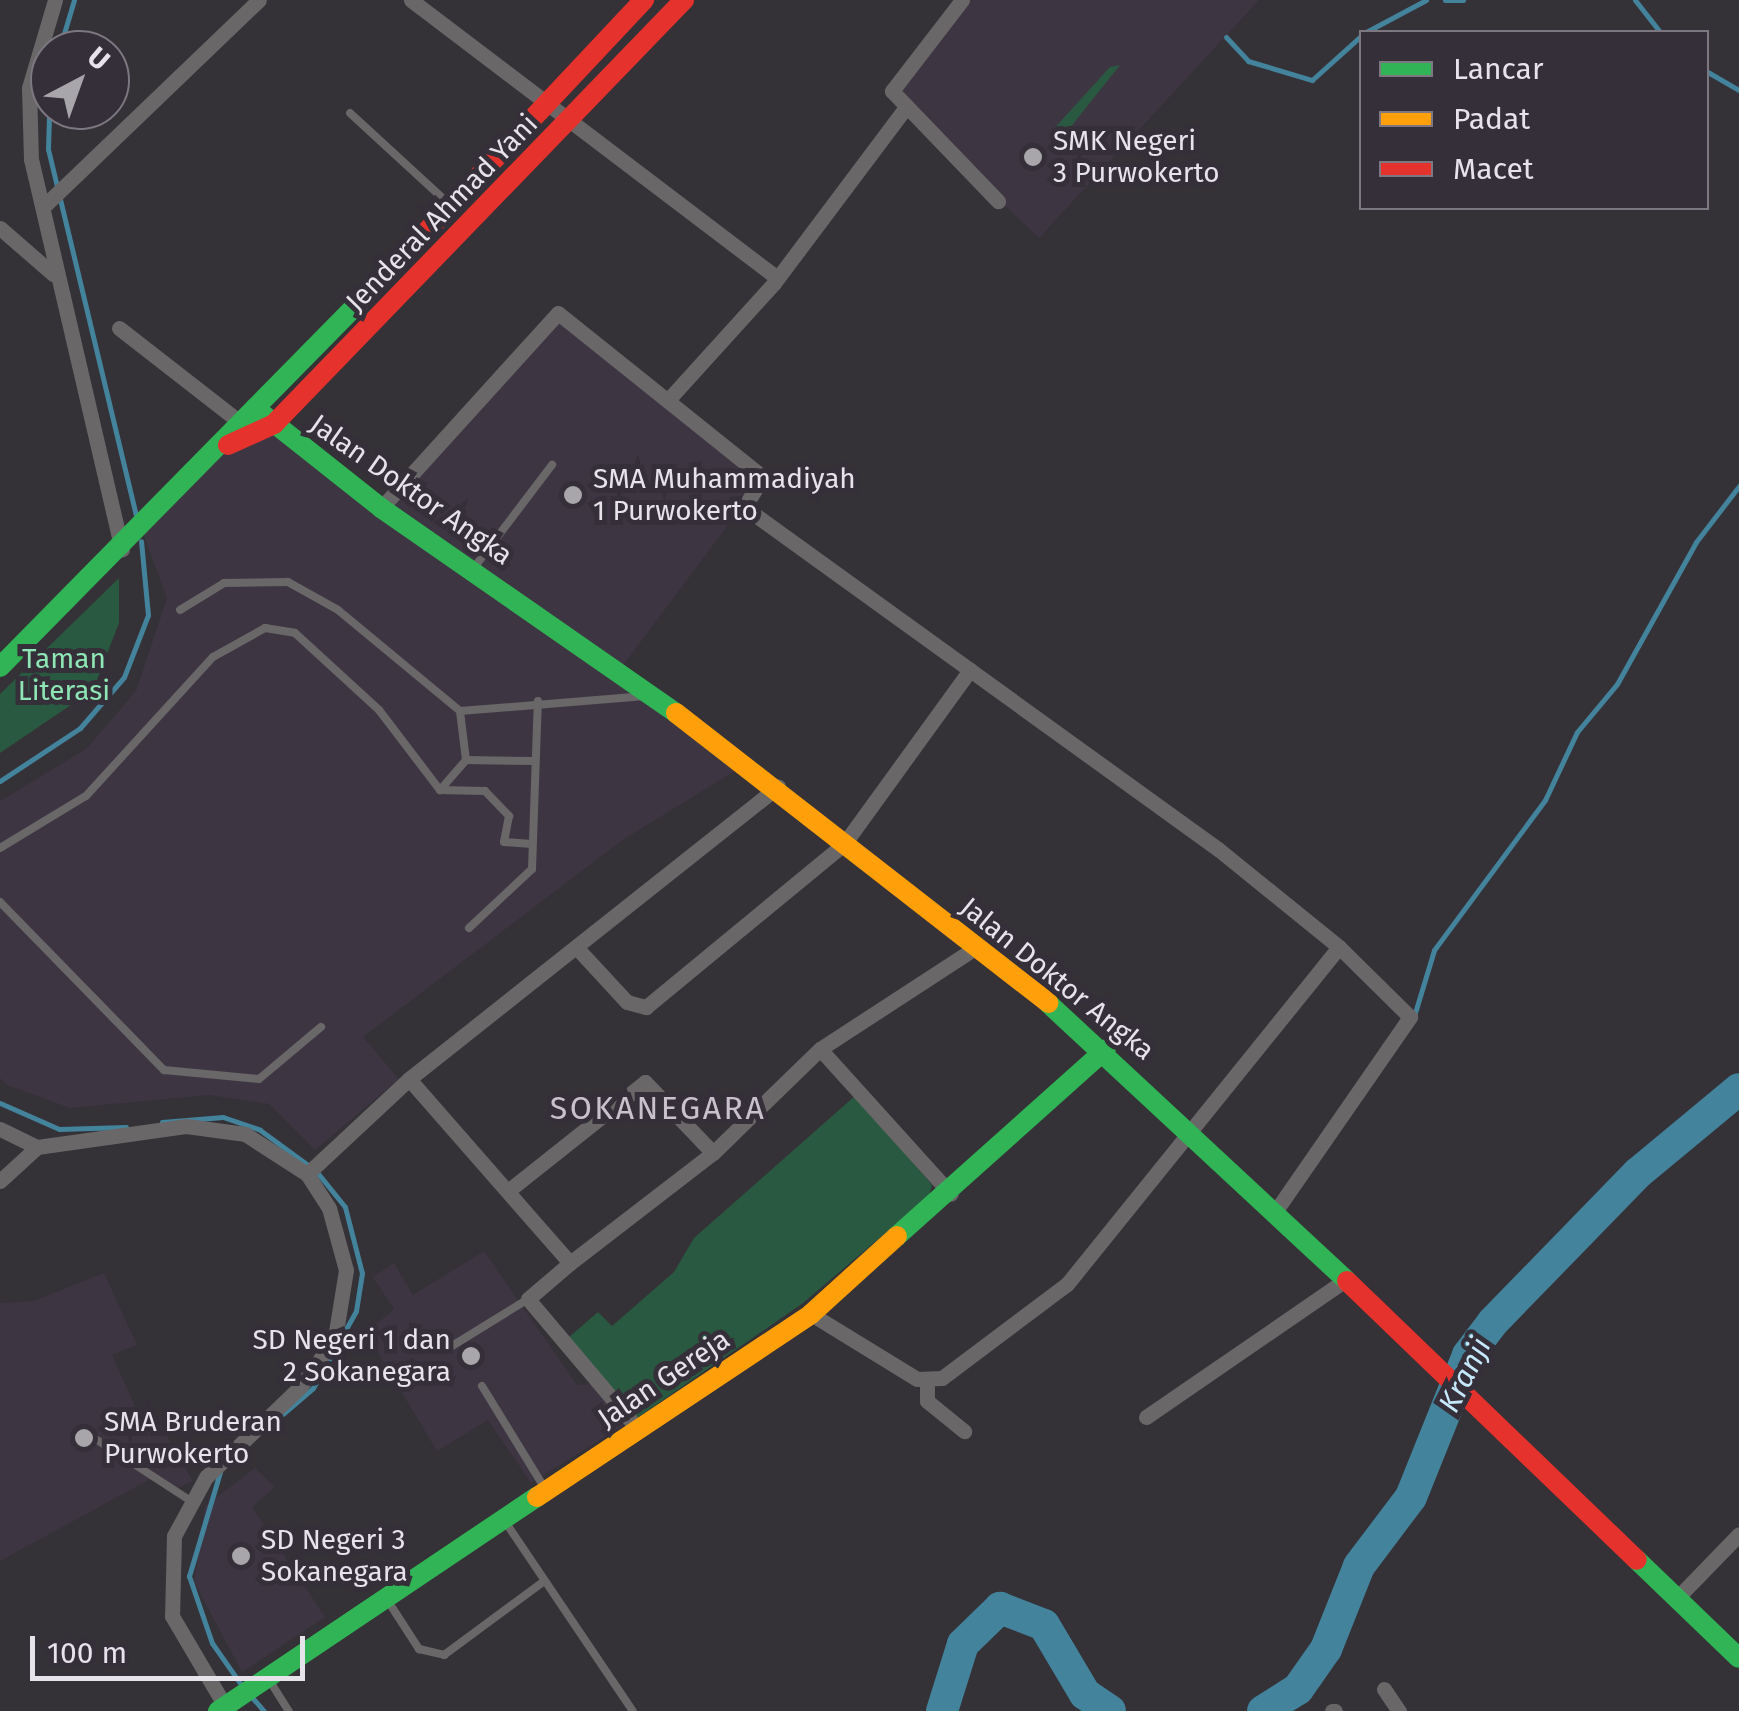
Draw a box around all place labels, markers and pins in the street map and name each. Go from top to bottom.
place label: SMK Negeri 3 Purwokerto [1053,124,1220,190]
marker: SMK Negeri 3 Purwokerto [1022,146,1044,168]
place label: SMA Muhammadiyah 1 Purwokerto [593,462,856,528]
marker: SMA Muhammadiyah 1 Purwokerto [562,484,584,506]
place label: SD Negeri 1 dan 2 Sokanegara [252,1323,451,1389]
marker: SD Negeri 1 dan 2 Sokanegara [460,1345,482,1367]
place label: SMA Bruderan Purwokerto [104,1405,282,1471]
marker: SMA Bruderan Purwokerto [73,1427,95,1449]
place label: SD Negeri 3 Sokanegara [261,1523,408,1589]
marker: SD Negeri 3 Sokanegara [230,1545,252,1567]

